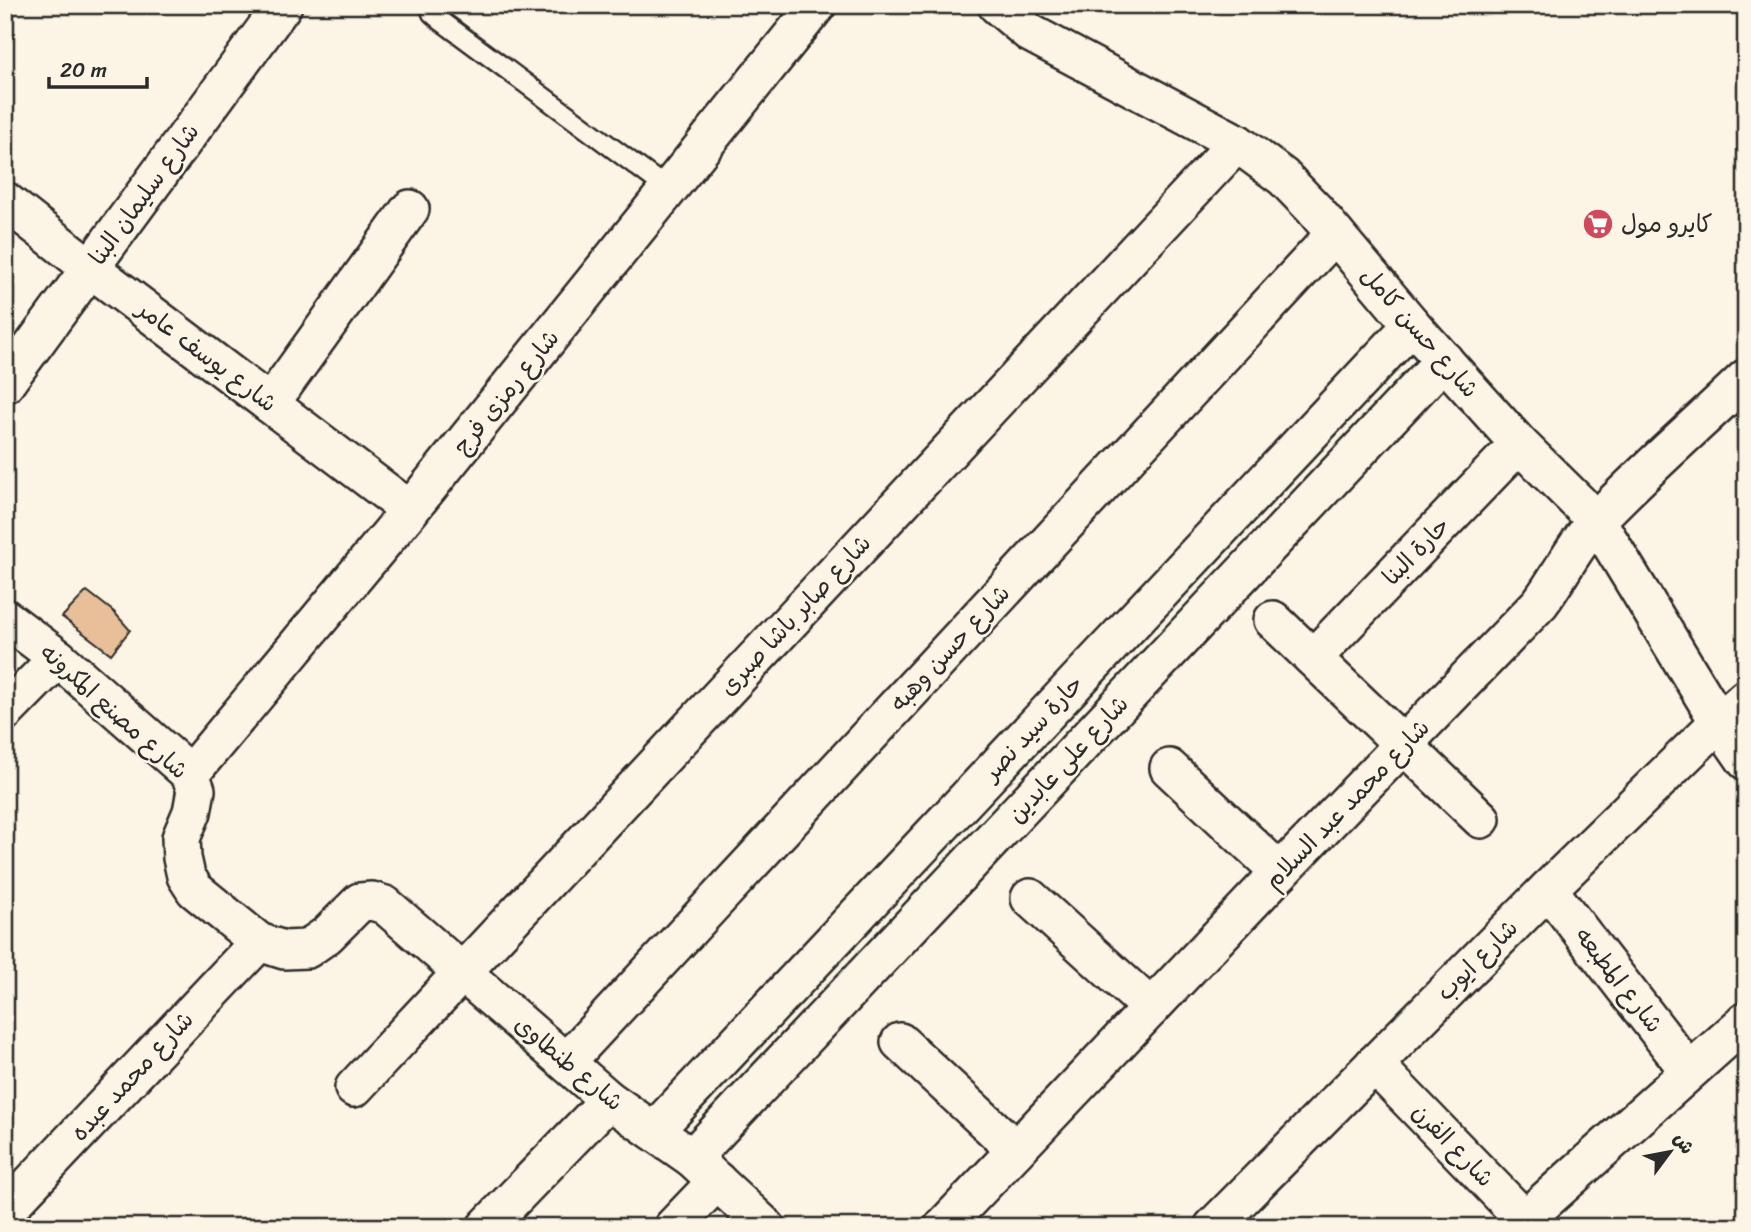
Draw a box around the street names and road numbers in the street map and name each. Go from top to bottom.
street label: شارع سليمان البنا [78,114,210,274]
street label: شارع حسن كامل [1350,256,1490,408]
street label: شارع يوسف عامر [126,288,287,423]
street label: شارع رمزى فرج [442,319,570,465]
street label: حارة البنا [1372,506,1460,596]
street label: شارع صابر باشا صبرى [708,524,882,706]
street label: شارع حسن وهبه [879,574,1021,722]
street label: شارع مصنع المكرونه [30,632,198,790]
street label: حارة سيد نصر [971,665,1094,793]
street label: شارع على عابدين [997,685,1139,833]
street label: شارع محمد عبد السلام [1254,708,1440,900]
street label: شارع ايوب [1426,909,1528,1011]
street label: شارع المطبعه [1564,918,1674,1042]
street label: شارع محمد عبده [60,1001,204,1151]
street label: شارع طنطاوى [505,1004,633,1122]
street label: شارع الفرن [1401,1093,1505,1197]

